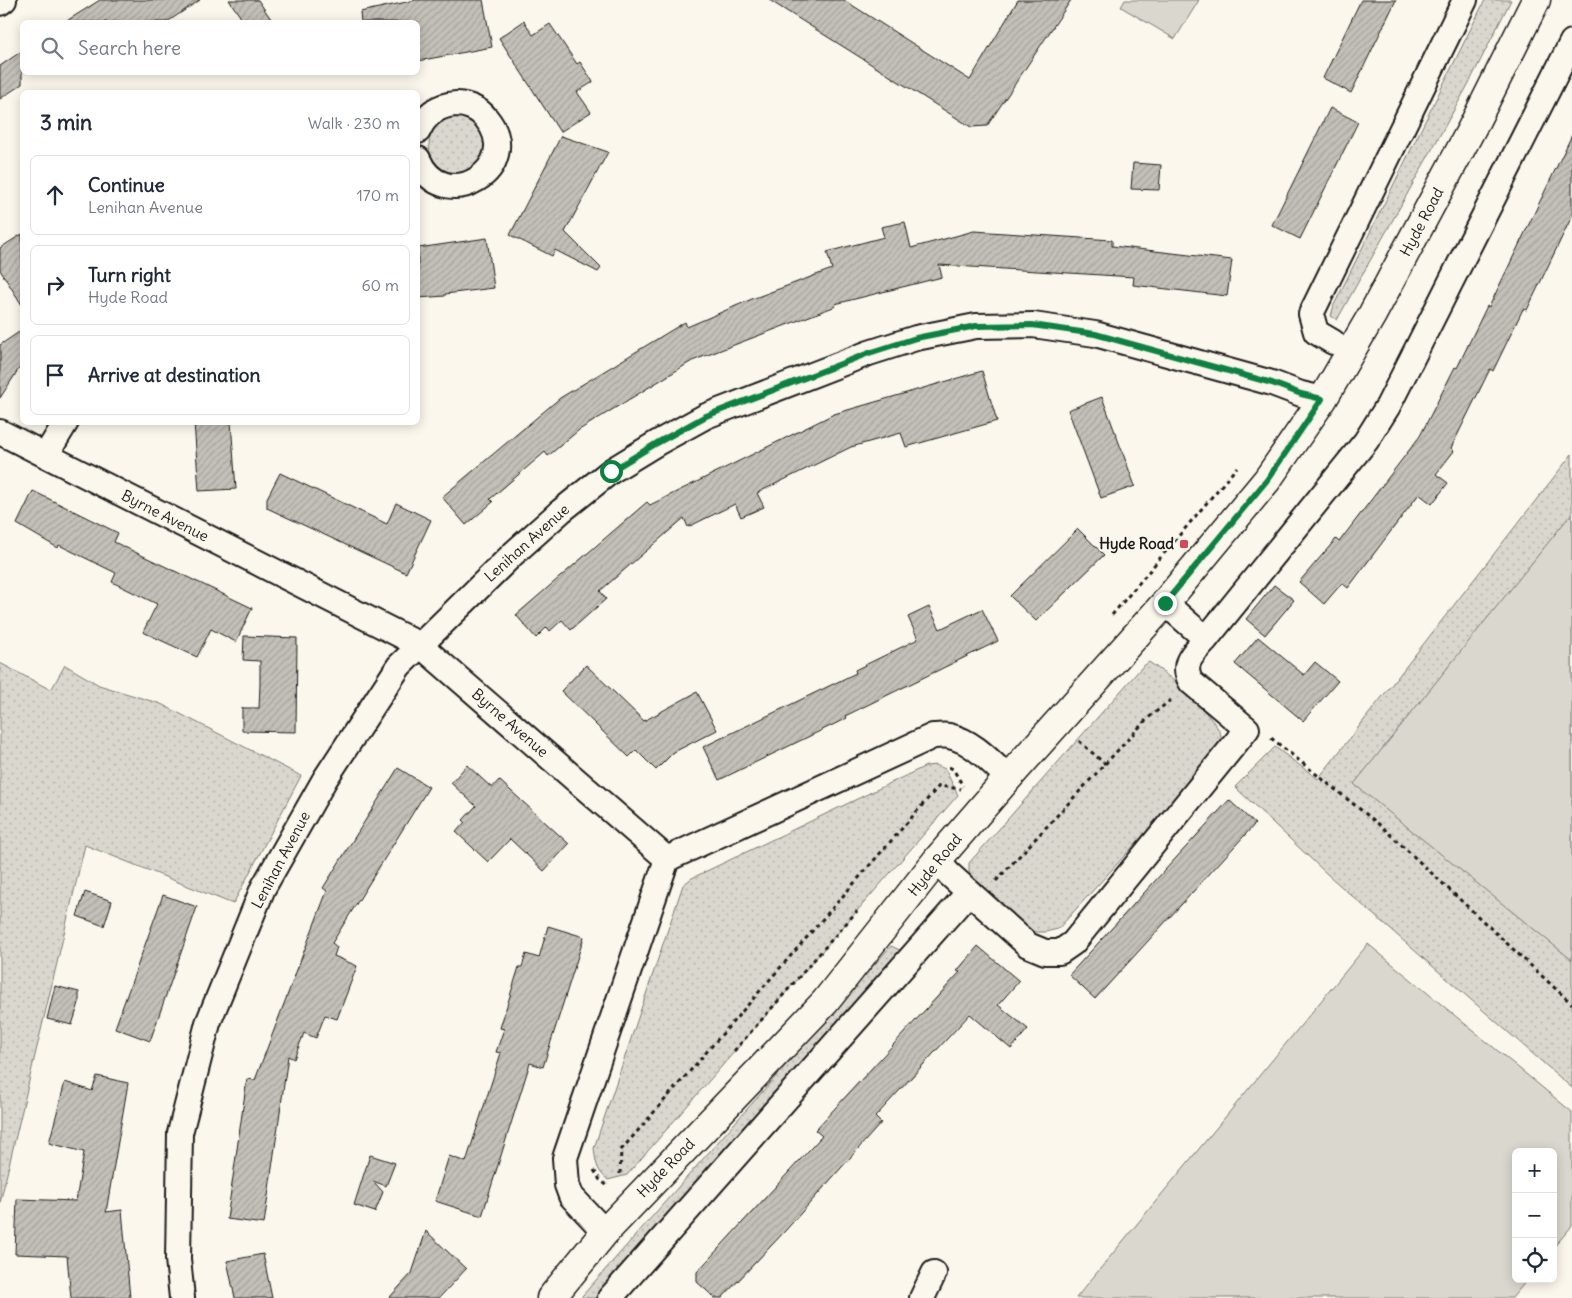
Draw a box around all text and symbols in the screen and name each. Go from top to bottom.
search box [20,20,420,75]
icon: search [38,34,66,62]
text: Search here [78,36,181,60]
text: 3 min [40,109,92,136]
text: Walk · 230 m [308,113,400,133]
text: Continue [88,173,165,197]
icon: ahead [41,181,69,209]
street label: Hyde Road [1396,184,1448,259]
text: 170 m [356,185,399,205]
text: Lenihan Avenue [88,197,203,217]
text: Turn right [88,263,171,287]
icon: right [41,271,69,299]
text: 60 m [361,275,399,295]
text: Hyde Road [88,287,168,307]
icon: arrive [41,361,69,389]
text: Arrive at destination [88,363,261,387]
route start [600,460,623,483]
street label: Byrne Avenue [119,486,212,546]
street label: Lenihan Avenue [480,500,573,586]
place label: Hyde Road [1099,534,1174,554]
marker: Hyde Road [1178,538,1190,550]
route end [1154,592,1177,615]
street label: Byrne Avenue [468,684,552,761]
street label: Lenihan Avenue [247,808,314,912]
street label: Hyde Road [904,829,966,900]
street label: Hyde Road [633,1134,699,1201]
map controls [1512,1148,1557,1283]
button: + [1512,1148,1557,1193]
button: − [1512,1193,1557,1238]
button: locate [1512,1238,1557,1283]

